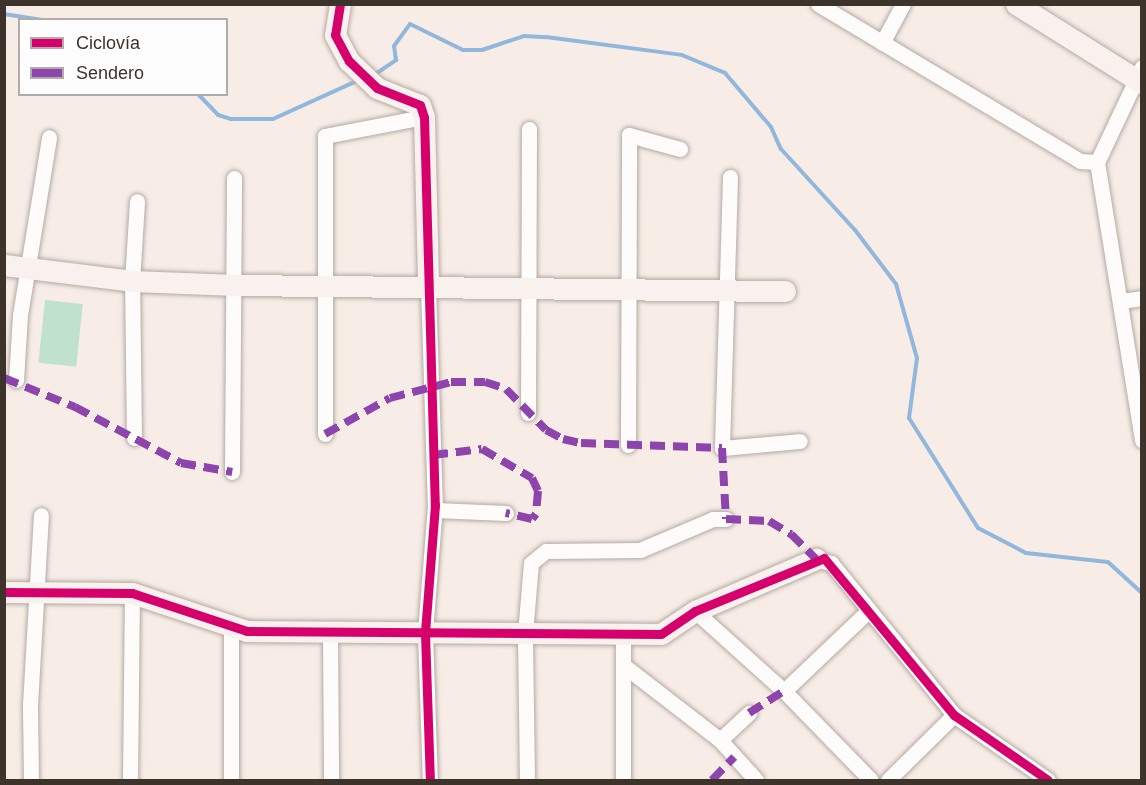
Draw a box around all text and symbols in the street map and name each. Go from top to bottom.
legend [18,18,228,96]
text: Ciclovía [76,33,140,53]
text: Sendero [76,63,144,83]

